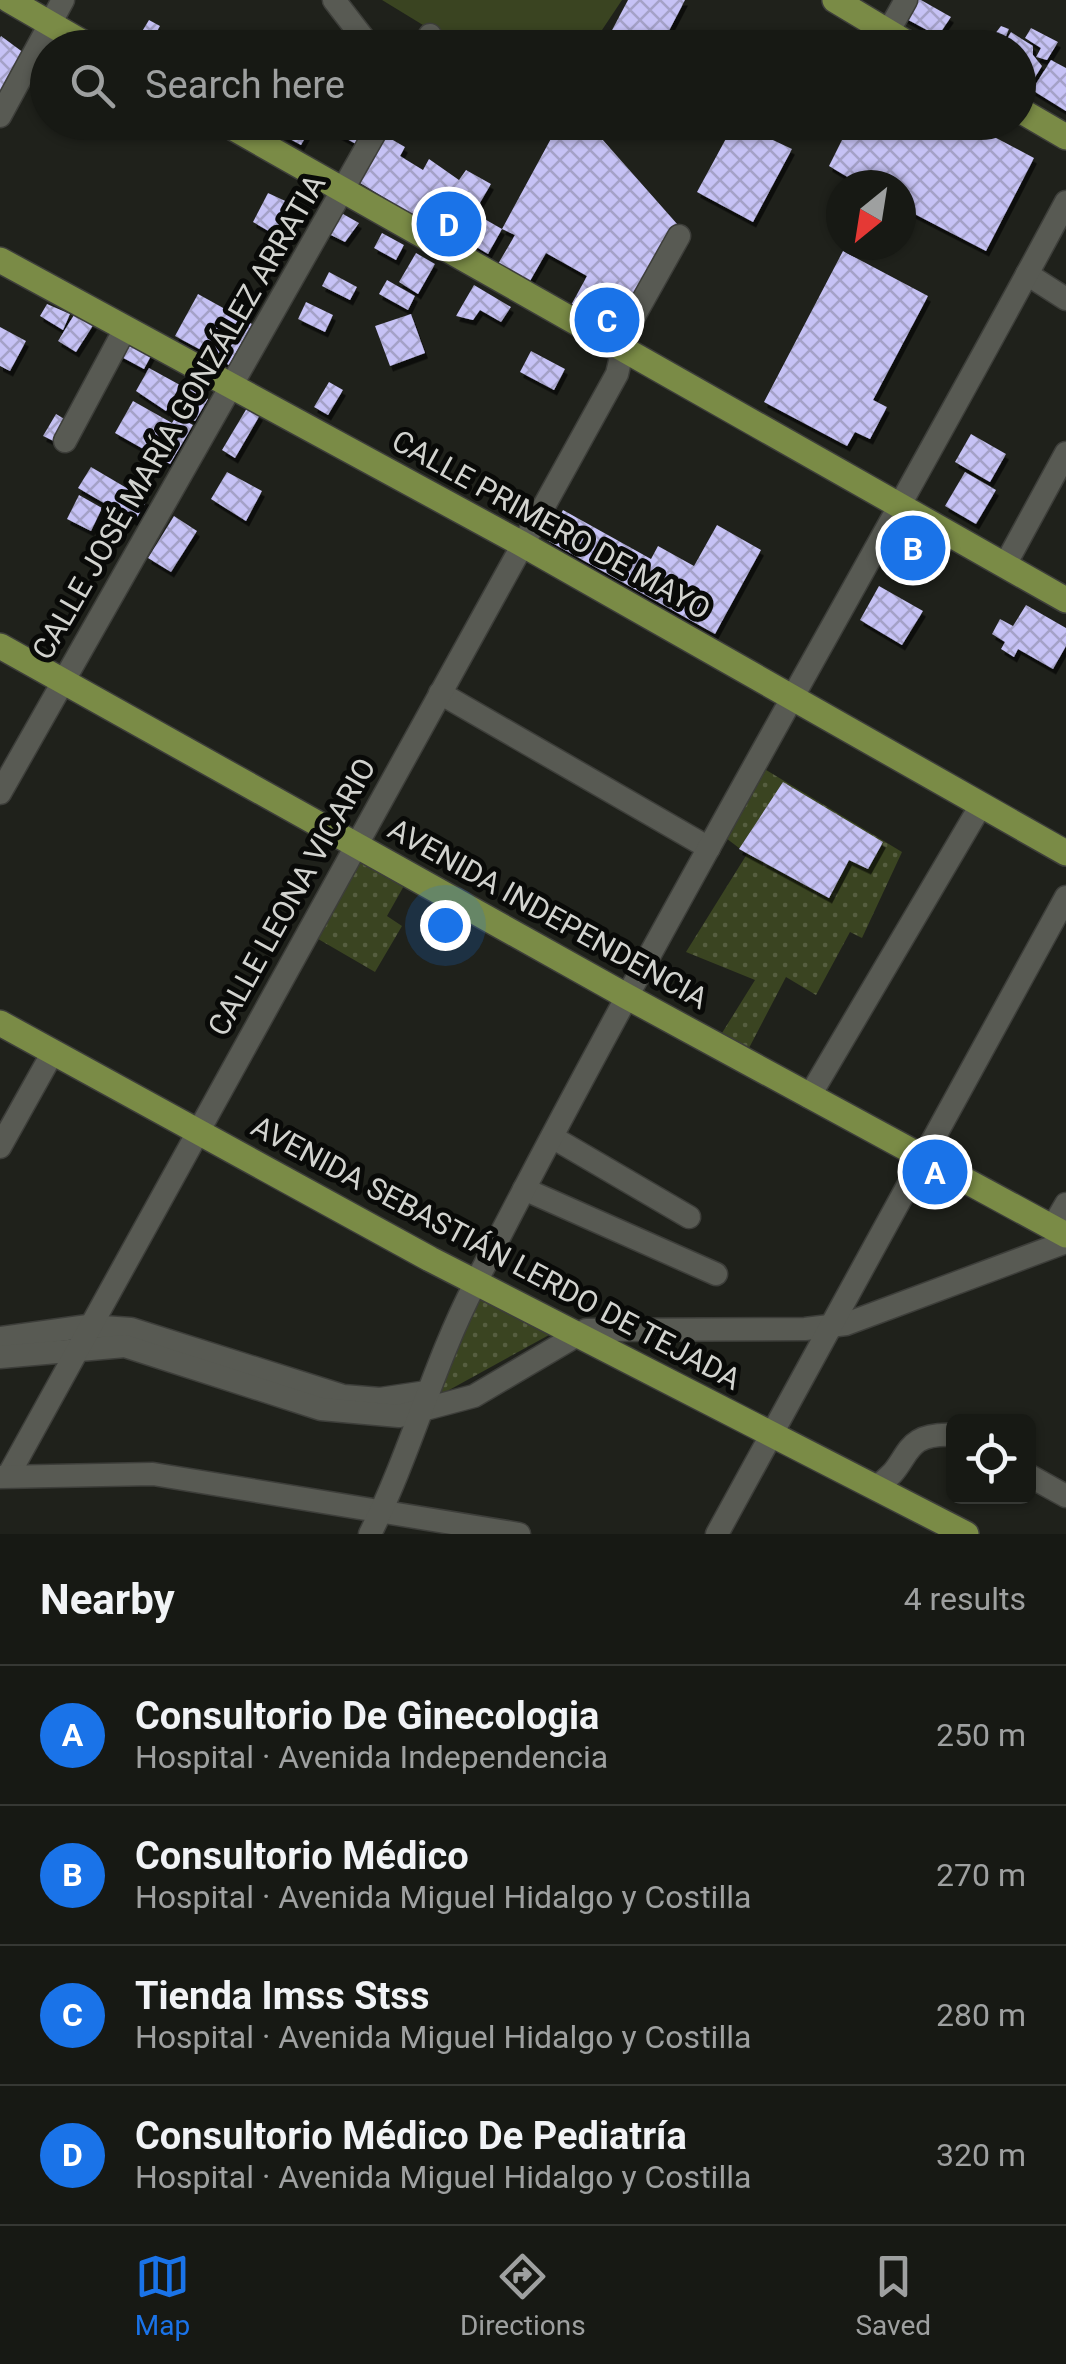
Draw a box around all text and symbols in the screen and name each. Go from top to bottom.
search box [30,30,1036,140]
icon: search [65,58,120,113]
text: Search here [145,63,345,107]
street label: CALLE JOSÉ MARÍA GONZÁLEZ ARRATIA [25,168,333,666]
north arrow [826,170,916,260]
pin: D [416,186,482,262]
pin: C [574,282,640,358]
street label: CALLE PRIMERO DE MAYO [386,422,716,627]
pin: B [880,510,946,586]
street label: CALLE LEONA VICARIO [201,752,383,1042]
street label: AVENIDA INDEPENDENCIA [382,811,714,1016]
your location [420,900,471,951]
street label: AVENIDA SEBASTIÁN LERDO DE TEJADA [246,1108,747,1397]
pin: A [902,1134,968,1210]
map controls [946,1414,1036,1504]
button: locate [946,1414,1036,1504]
text: Nearby [40,1575,175,1624]
text: 4 results [904,1580,1026,1618]
text: Consultorio De Ginecologia [135,1694,599,1738]
text: A [62,1716,83,1754]
text: 250 m [936,1716,1026,1754]
text: Hospital · Avenida Independencia [135,1738,608,1776]
text: Consultorio Médico [135,1834,469,1878]
text: B [62,1856,83,1894]
text: 270 m [936,1856,1026,1894]
text: Hospital · Avenida Miguel Hidalgo y Costilla [135,1878,751,1916]
text: Tienda Imss Stss [135,1974,429,2018]
text: C [62,1996,83,2034]
text: 280 m [936,1996,1026,2034]
text: Hospital · Avenida Miguel Hidalgo y Costilla [135,2018,751,2056]
text: Consultorio Médico De Pediatría [135,2114,687,2158]
text: D [62,2136,83,2174]
text: 320 m [936,2136,1026,2174]
text: Hospital · Avenida Miguel Hidalgo y Costilla [135,2158,751,2196]
tab: Map [135,2249,190,2342]
tab: Directions [460,2249,586,2342]
tab: Saved [855,2249,931,2342]

